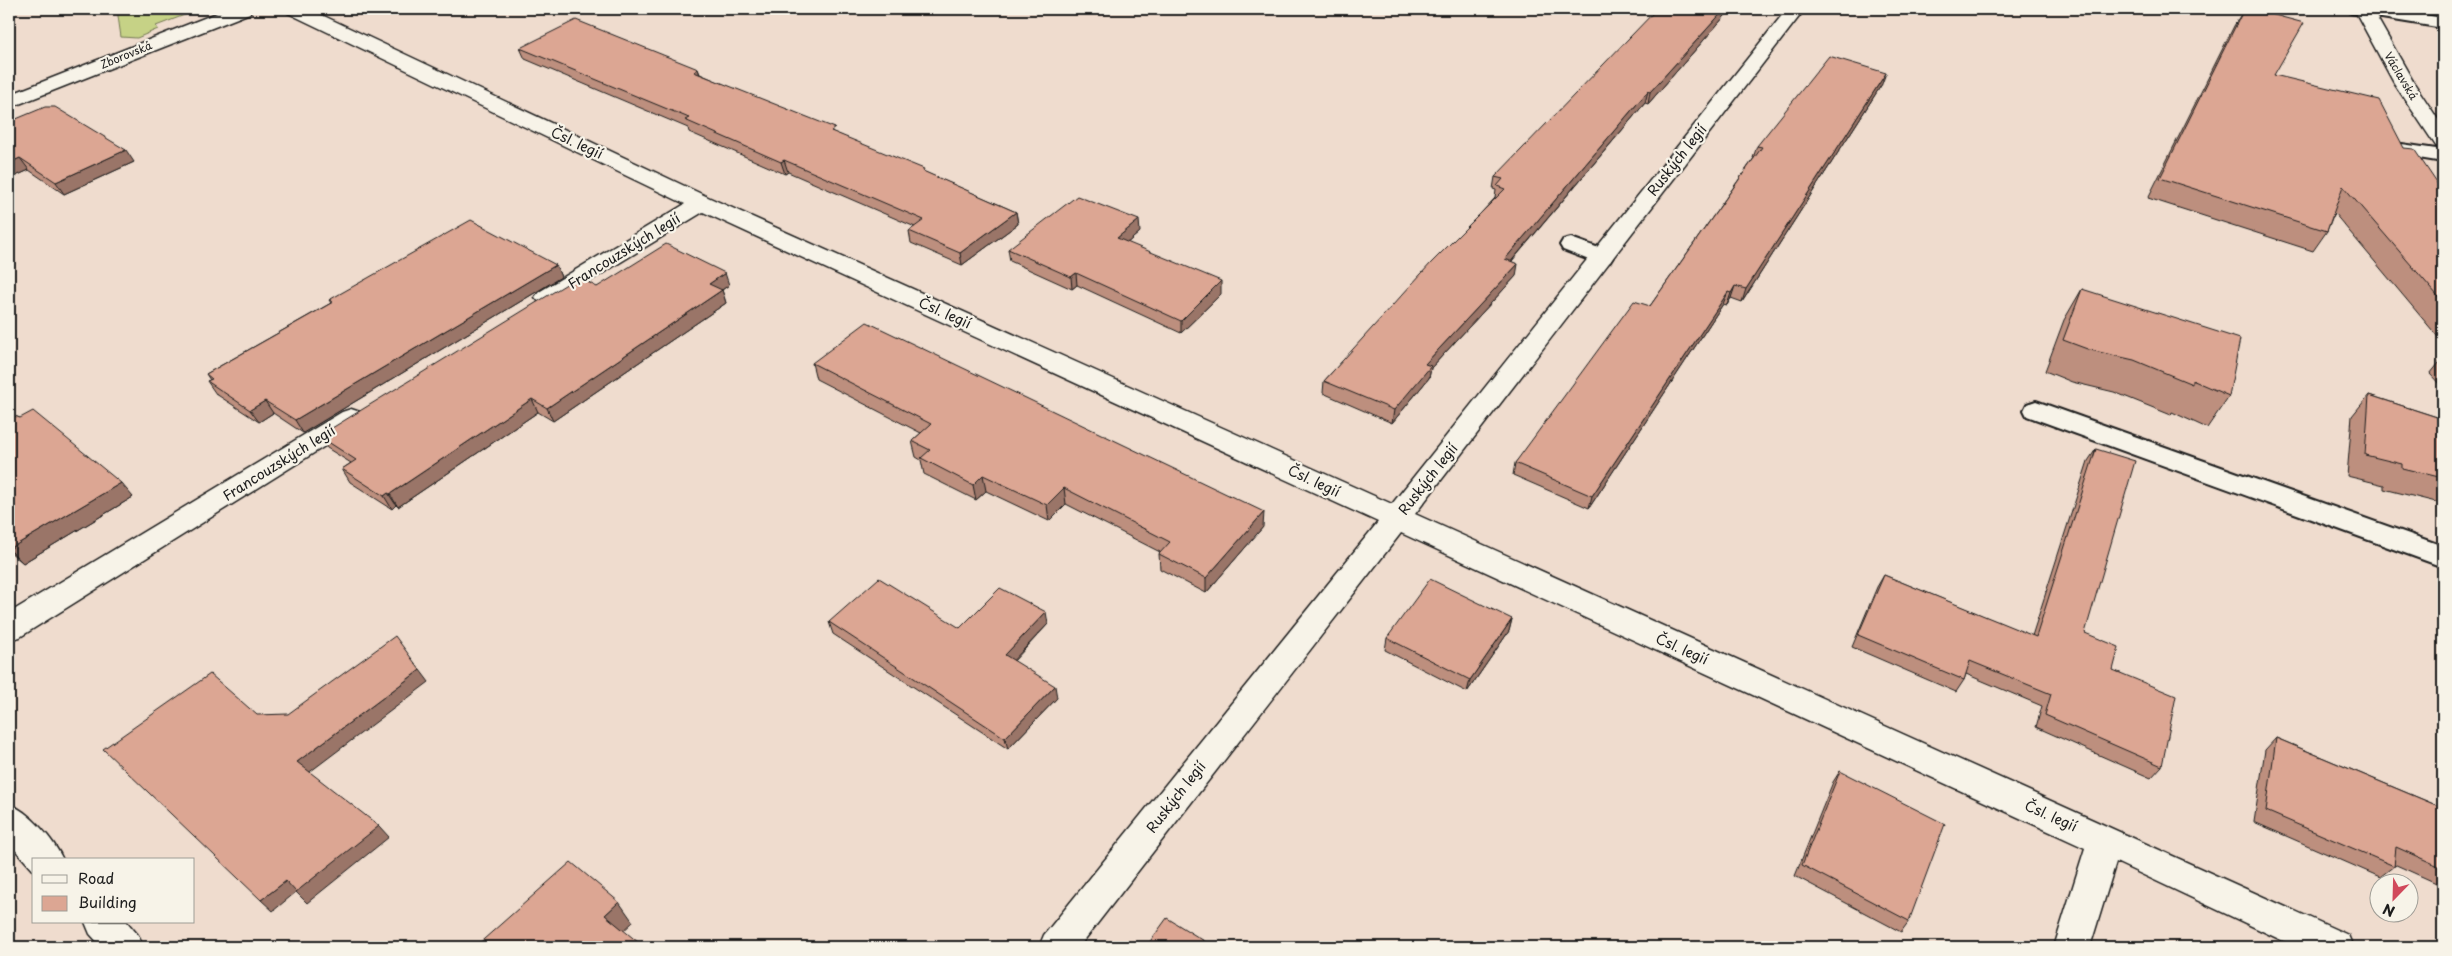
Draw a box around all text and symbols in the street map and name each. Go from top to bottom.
street label: Zborovská [97,36,154,73]
street label: Václavská [2380,49,2422,103]
street label: Ruských legií [1642,119,1711,200]
street label: Čsl. legií [548,121,607,164]
street label: Francouzských legií [563,207,684,294]
street label: Čsl. legií [916,292,975,333]
street label: Francouzských legií [218,419,339,506]
street label: Ruských legií [1393,438,1462,519]
street label: Čsl. legií [1285,459,1344,502]
street label: Čsl. legií [1653,628,1712,669]
street label: Ruských legií [1141,756,1210,837]
street label: Čsl. legií [2022,795,2081,836]
legend [32,858,195,924]
text: Road [78,866,114,889]
north arrow [2370,874,2420,924]
text: Building [78,890,137,913]
text: N [2380,899,2398,922]

